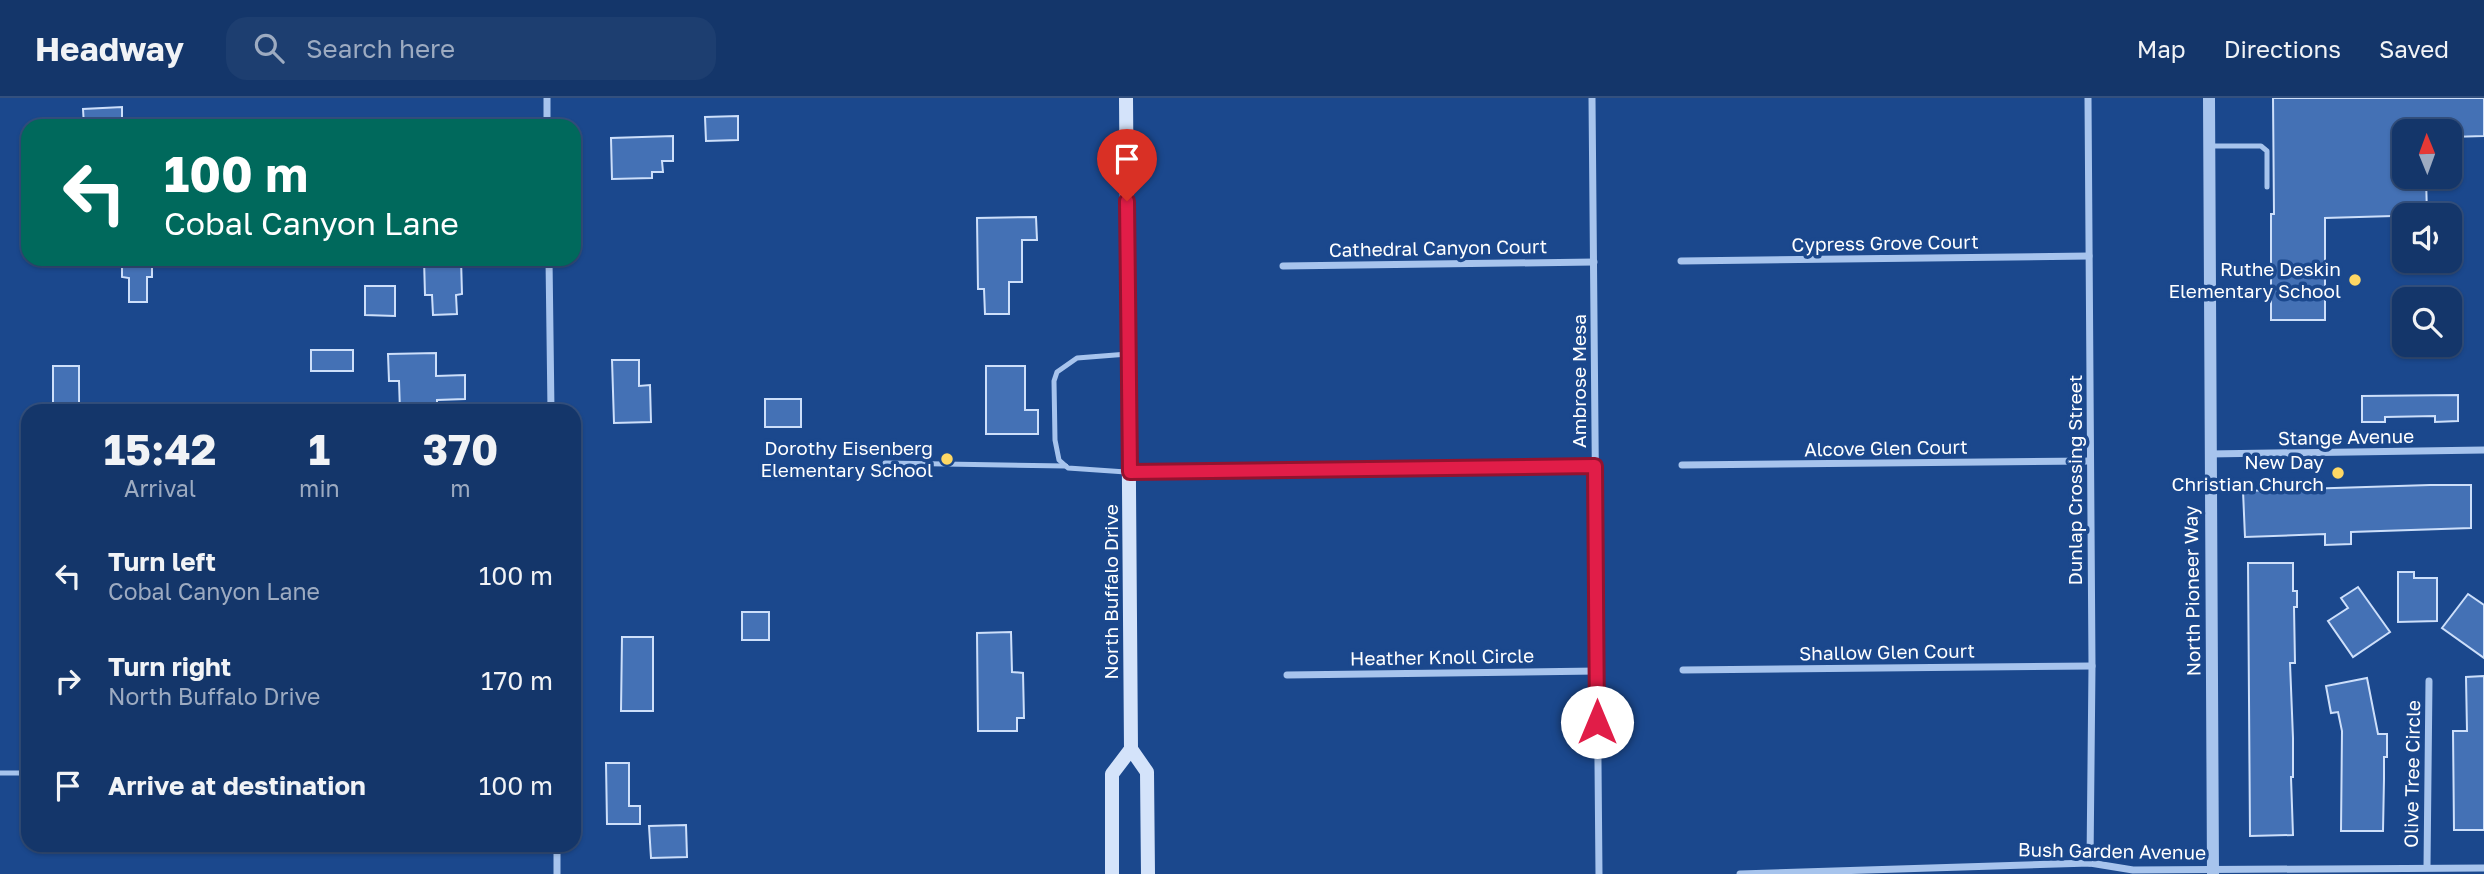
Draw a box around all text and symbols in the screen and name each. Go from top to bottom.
search box [226,17,716,80]
text: Headway [35,29,184,68]
icon: search [250,29,288,67]
text: Search here [306,33,455,64]
text: Map [2137,34,2186,63]
text: Directions [2224,34,2341,63]
text: Saved [2379,34,2449,63]
north arrow [2392,119,2462,189]
map controls [2392,119,2462,357]
pin [1097,129,1157,201]
icon: arrive [1108,140,1146,178]
text: 100 m [164,144,308,203]
icon: left [49,147,140,238]
button: sound [2392,203,2462,273]
text: Cobal Canyon Lane [164,204,459,242]
street label: Cypress Grove Court [1791,229,1979,256]
street label: Cathedral Canyon Court [1329,234,1547,261]
place label: Ruthe Deskin Elementary School [2168,257,2341,302]
marker: Ruthe Deskin Elementary School [2347,272,2363,288]
button: search [2392,287,2462,357]
street label: Ambrose Mesa [1567,314,1590,448]
street label: Dunlap Crossing Street [2063,375,2086,585]
text: 15:42 [104,424,216,474]
text: 1 [309,424,330,474]
text: 370 [422,424,498,474]
street label: Stange Avenue [2278,424,2414,449]
street label: Alcove Glen Court [1804,435,1968,460]
place label: Dorothy Eisenberg Elementary School [760,436,933,481]
place label: New Day Christian Church [2172,450,2324,495]
marker: Dorothy Eisenberg Elementary School [939,451,955,467]
marker: New Day Christian Church [2330,465,2346,481]
text: Arrival [124,474,196,502]
text: min [299,474,340,502]
text: m [450,474,471,502]
street label: North Buffalo Drive [1099,504,1122,680]
street label: North Pioneer Way [2179,505,2204,677]
text: Turn left [108,546,216,577]
icon: left [49,557,87,595]
text: 100 m [479,560,553,591]
text: Cobal Canyon Lane [108,577,320,605]
street label: Shallow Glen Court [1799,638,1975,665]
street label: Heather Knoll Circle [1350,643,1534,670]
text: Turn right [108,651,231,682]
icon: right [49,662,87,700]
text: 170 m [481,665,553,696]
text: North Buffalo Drive [108,682,320,710]
position arrow [1560,685,1634,759]
street label: Olive Tree Circle [2399,700,2424,848]
icon: arrive [49,767,87,805]
text: Arrive at destination [108,770,366,801]
text: 100 m [479,770,553,801]
street label: Bush Garden Avenue [2018,837,2206,864]

